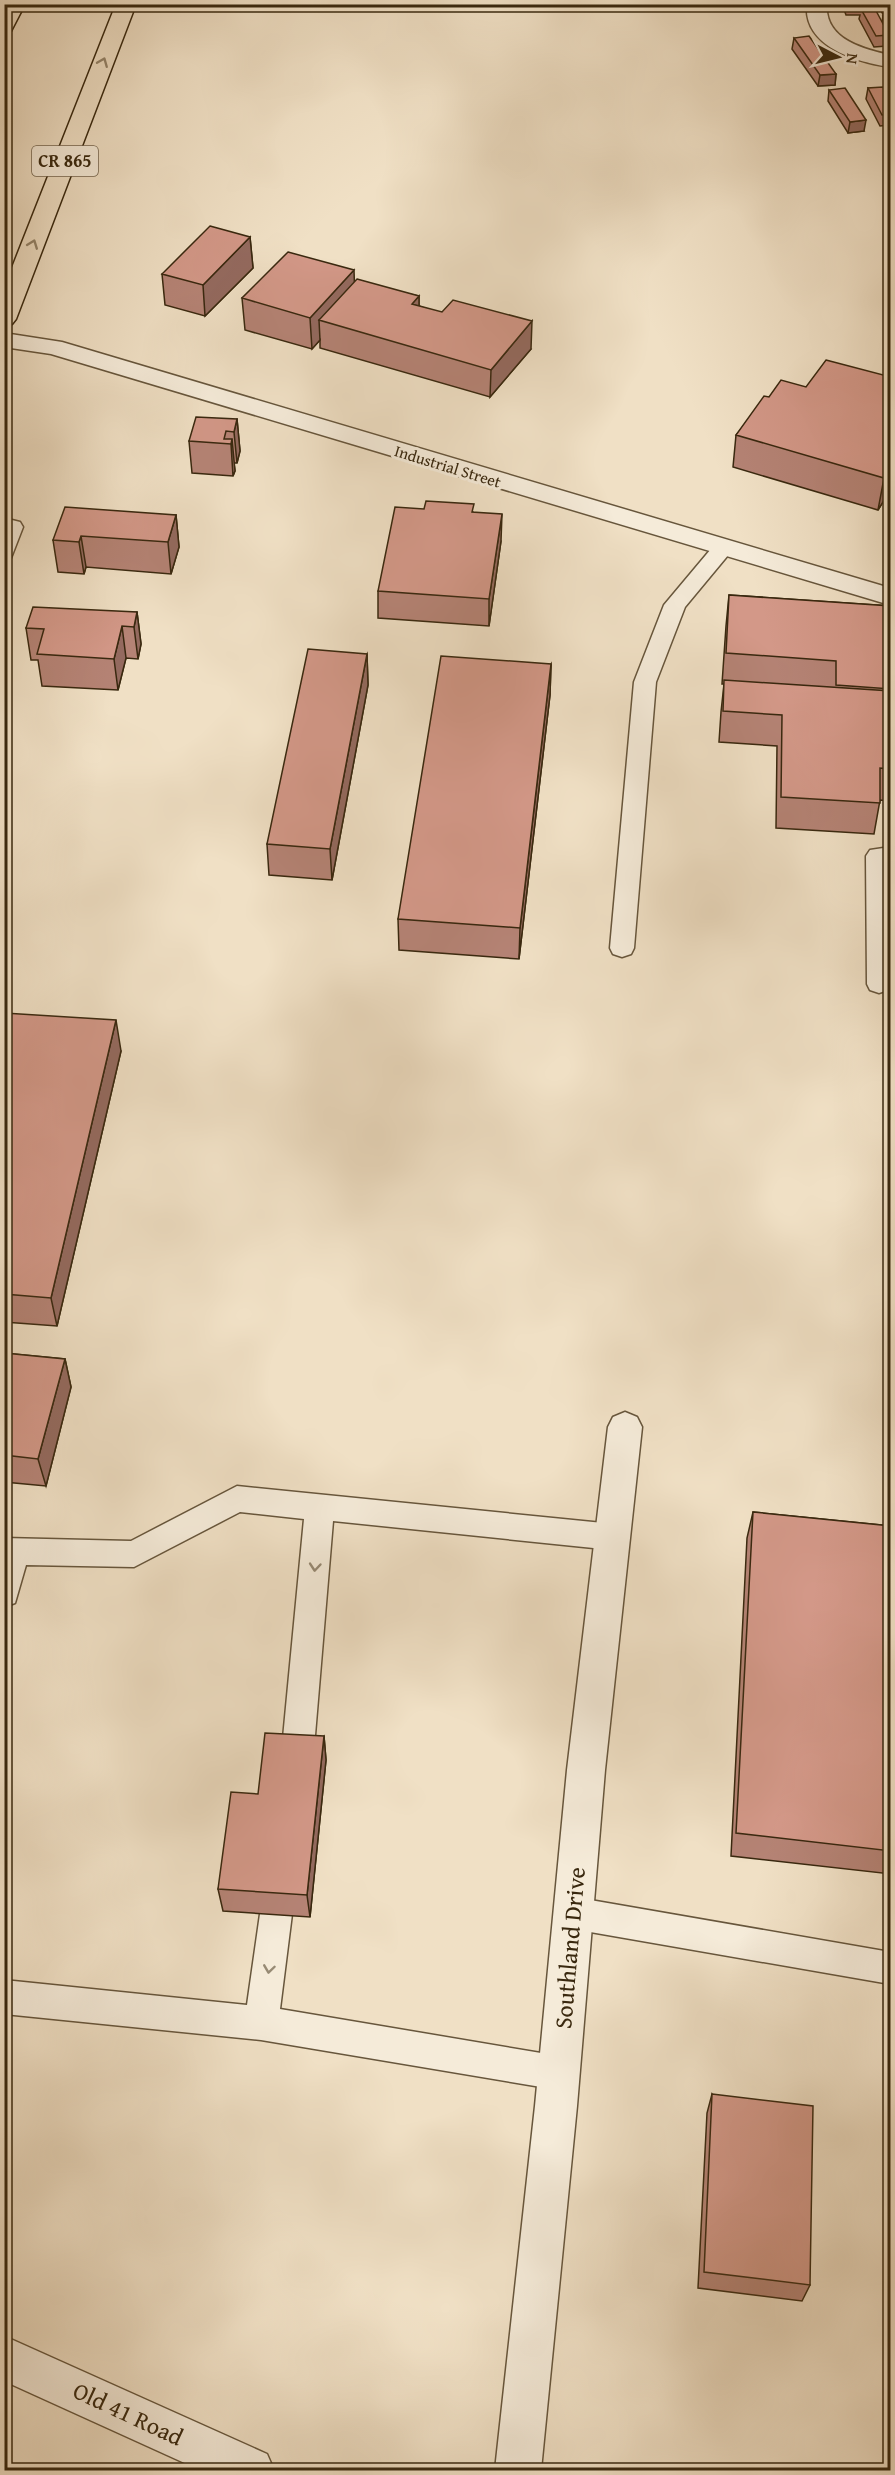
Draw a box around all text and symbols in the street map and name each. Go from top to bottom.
north arrow [808,27,868,87]
text: N [840,52,865,66]
one-way arrow [96,58,108,69]
road number: CR 865 [32,146,98,176]
one-way arrow [26,239,38,250]
street label: Industrial Street [392,438,505,494]
one-way arrow [309,1562,322,1571]
street label: Southland Drive [545,1866,594,2030]
one-way arrow [263,1964,275,1973]
street label: Old 41 Road [67,2373,189,2454]

